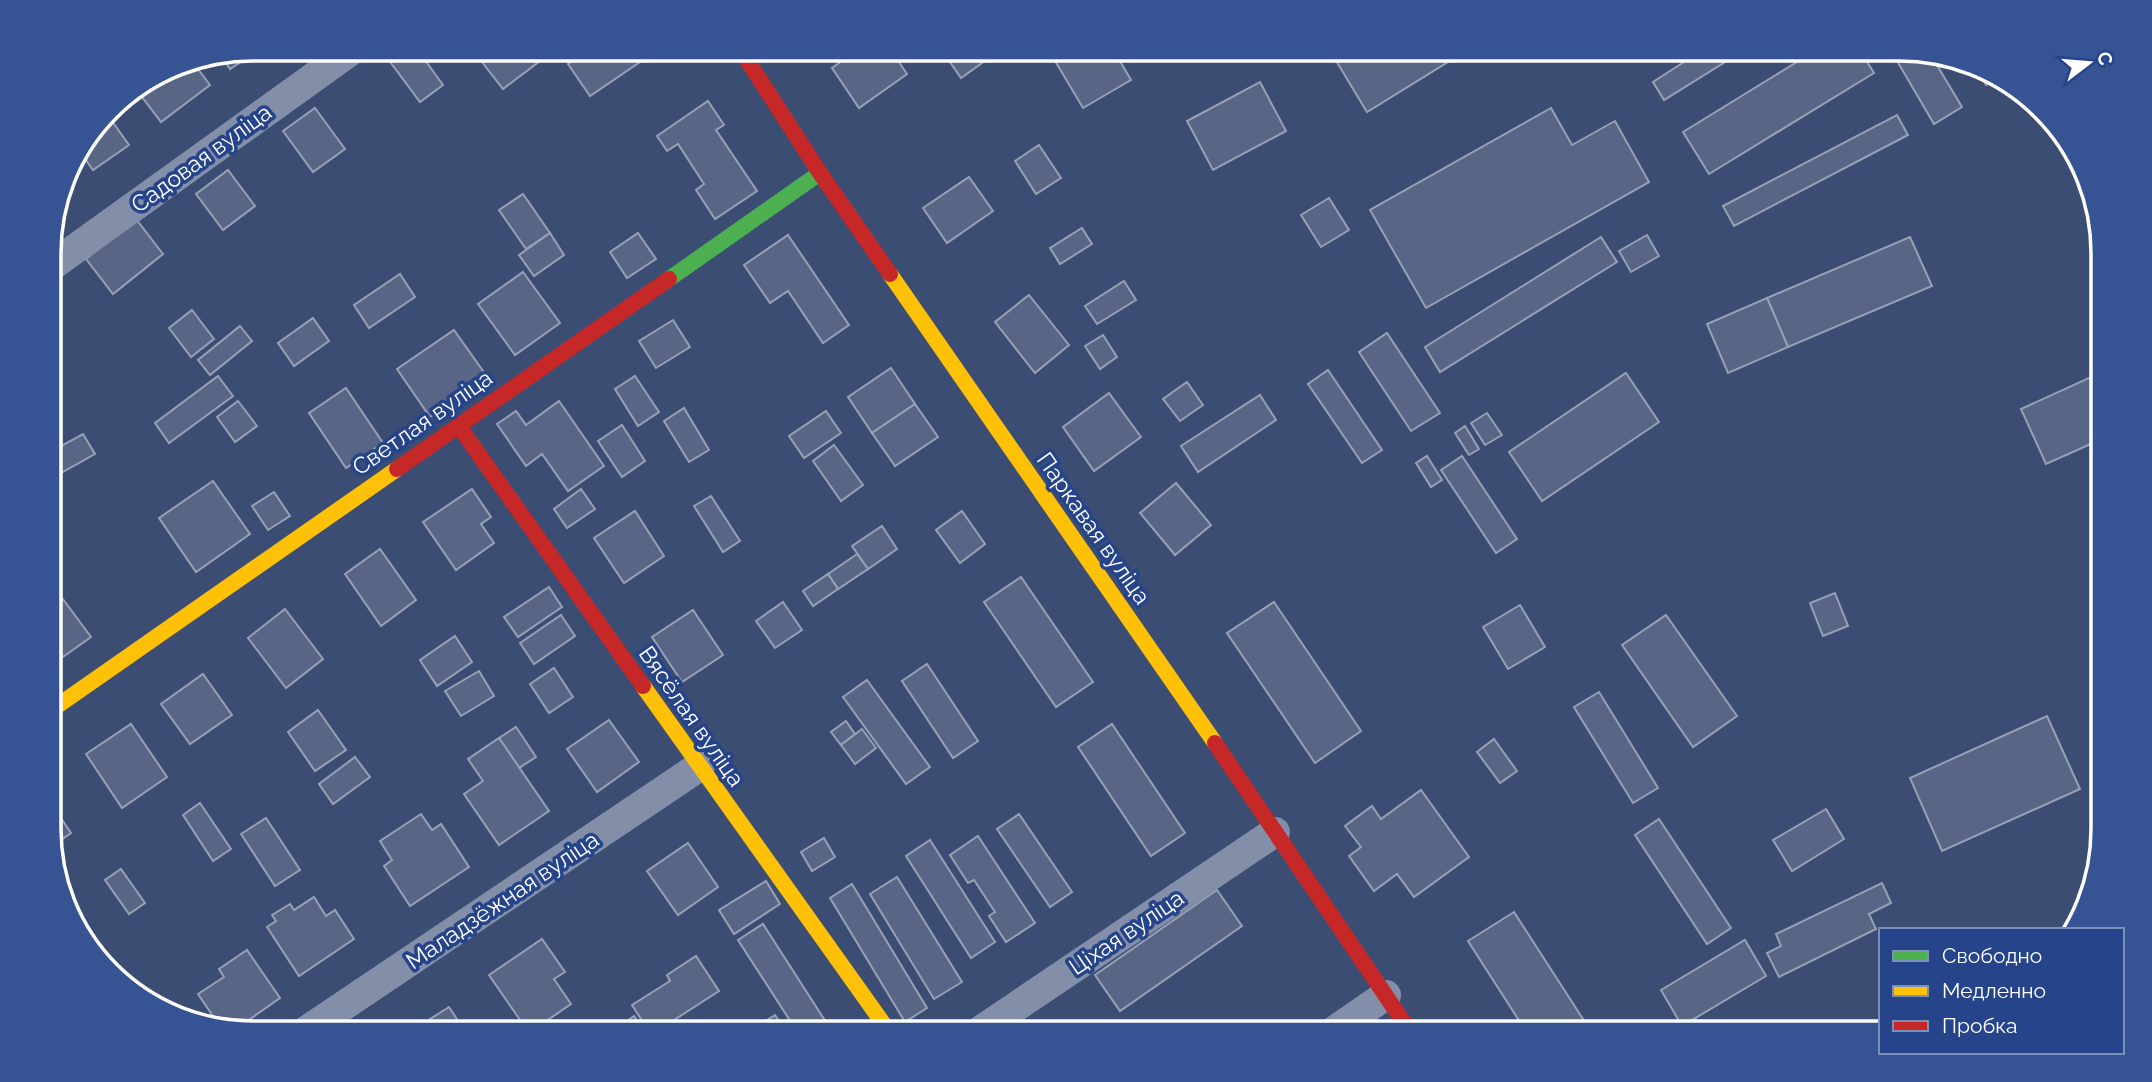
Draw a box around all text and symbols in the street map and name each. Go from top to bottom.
north arrow [2054,28,2124,98]
text: С [2093,49,2118,68]
street label: Садовая вуліца [126,98,276,218]
street label: Светлая вуліца [347,364,497,480]
street label: Паркавая вуліца [1032,447,1156,609]
street label: Вясёлая вуліца [634,641,750,791]
street label: Маладзёжная вуліца [401,826,603,974]
street label: Ціхая вуліца [1064,884,1188,980]
legend [1879,928,2124,1054]
text: Свободно [1942,943,2042,968]
text: Медленно [1942,978,2046,1003]
text: Пробка [1942,1013,2018,1038]

